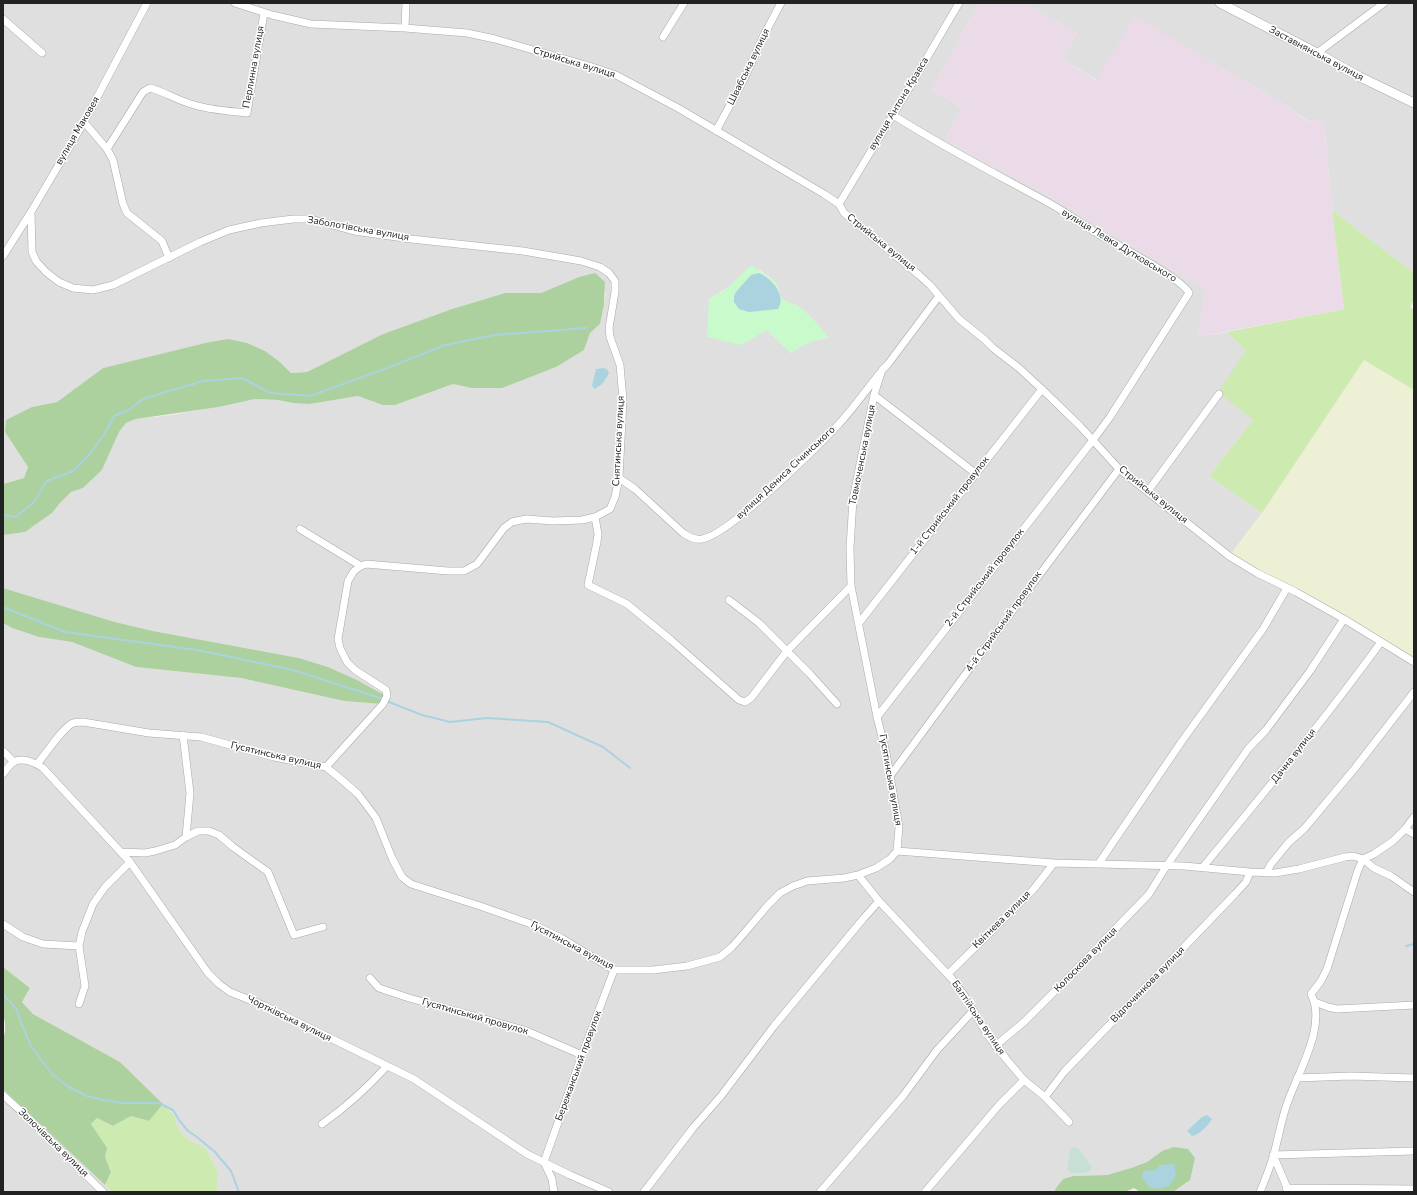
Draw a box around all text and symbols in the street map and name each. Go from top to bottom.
street label: Заставнянська вулиця [1267,24,1365,84]
street label: Перлинна вулиця [241,25,267,109]
street label: Швабська вулиця [725,27,773,107]
street label: Стрийська вулиця [531,45,617,81]
street label: вулиця Антона Кравса [866,55,932,153]
street label: вулиця Маковея [54,95,102,167]
street label: вулиця Левка Дутковського [1059,207,1179,285]
street label: Стрийська вулиця [844,211,918,275]
street label: Заболотівська вулиця [306,214,410,244]
street label: Снятинська вулиця [611,395,627,487]
street label: Товмоченська вулиця [847,404,879,506]
street label: вулиця Дениса Січинського [734,424,838,522]
street label: 1-й Стрийський провулок [908,454,992,558]
street label: Стрийська вулиця [1116,463,1190,527]
street label: 2-й Стрийський провулок [943,526,1027,630]
street label: 4-й Стрийський провулок [963,569,1045,675]
street label: Дачна вулиця [1269,726,1319,786]
street label: Гусятинська вулиця [876,733,904,827]
street label: Гусятинська вулиця [230,740,322,772]
street label: Квітнева вулиця [971,889,1033,951]
street label: Гусятинська вулиця [528,919,616,973]
street label: Колоскова вулиця [1052,925,1120,995]
street label: Відпочинкова вулиця [1108,944,1188,1026]
street label: Балтійська вулиця [949,979,1007,1057]
street label: Чортківська вулиця [245,993,333,1045]
street label: Гусятинський провулок [420,996,530,1038]
street label: Бережанський провулок [553,1009,605,1123]
street label: Золочівська вулиця [15,1106,91,1180]

